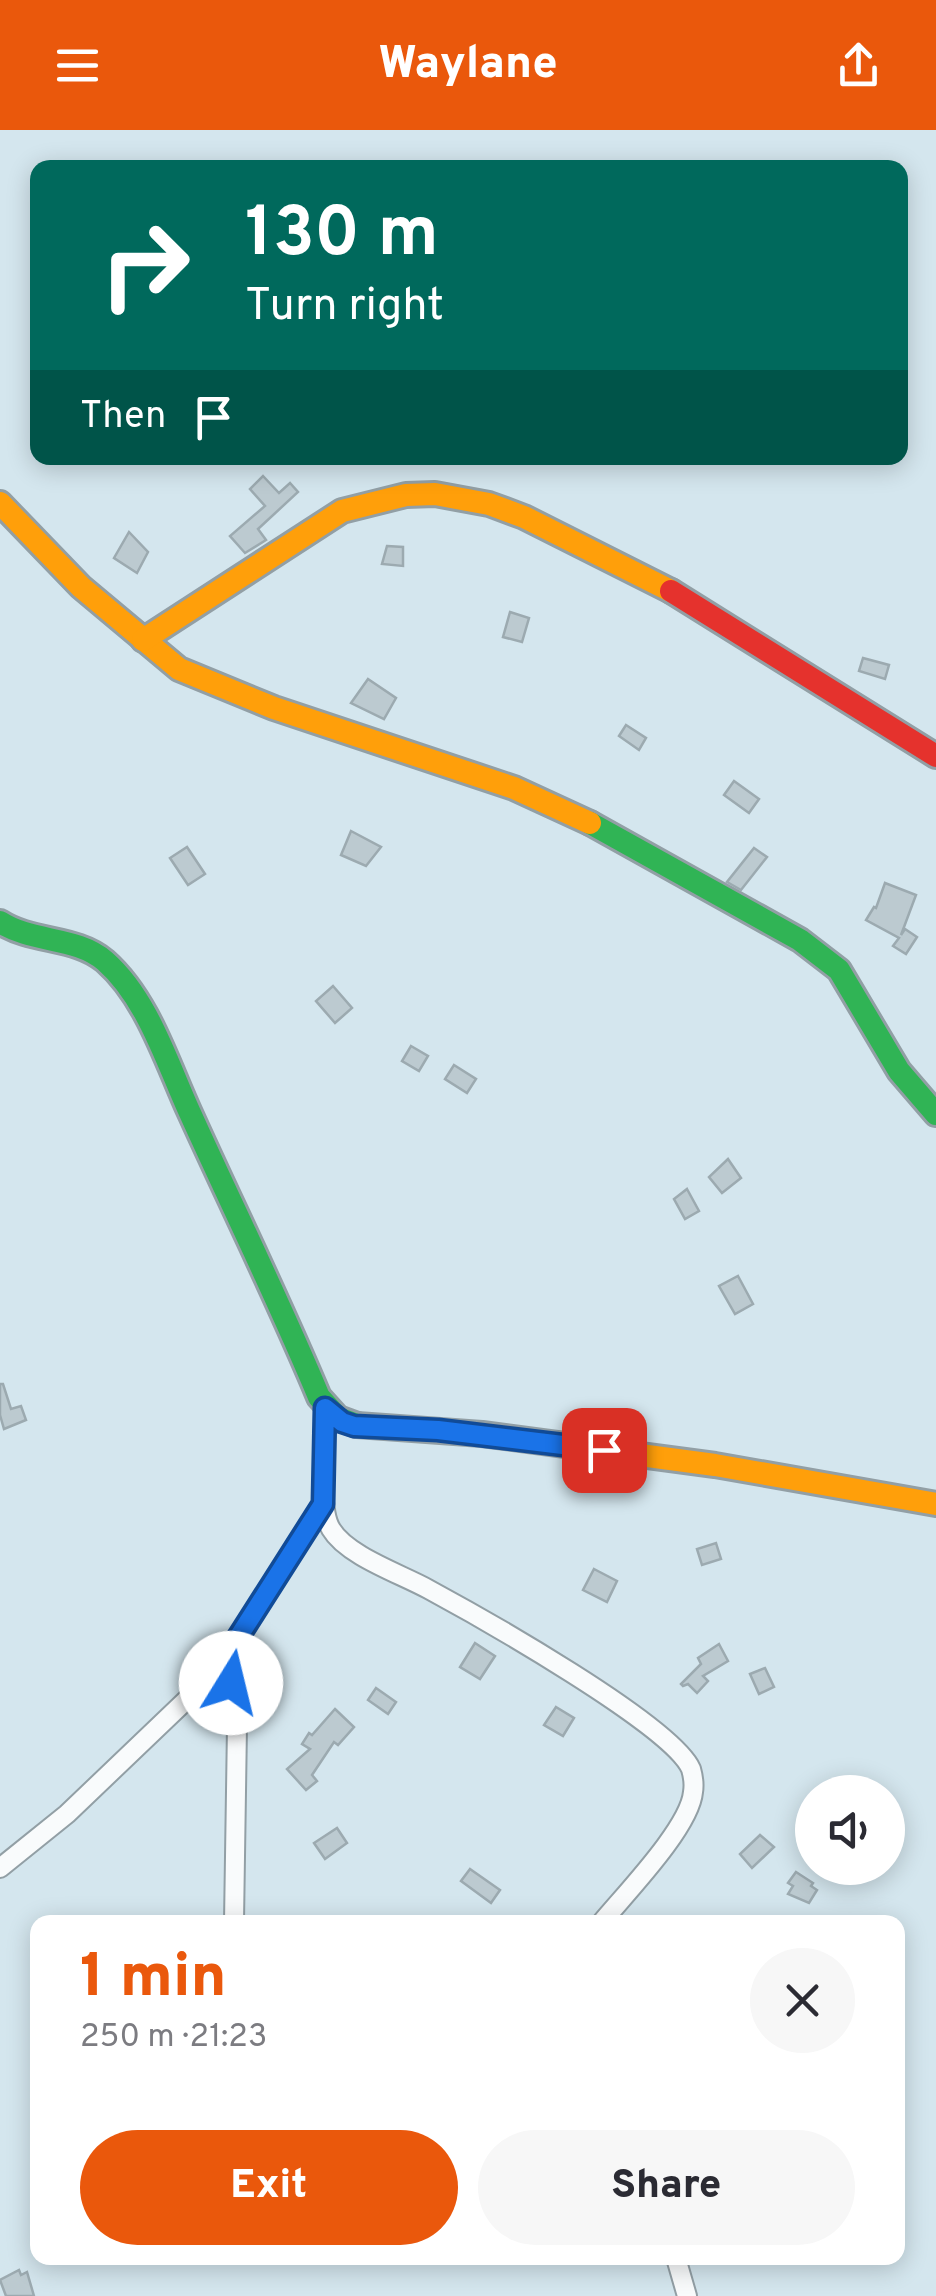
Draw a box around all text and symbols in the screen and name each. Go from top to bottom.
text: Waylane [378,37,558,94]
icon: menu [50,38,105,93]
icon: share [831,38,886,93]
text: 130 m [245,192,439,281]
icon: right [80,200,210,330]
text: Turn right [245,279,444,336]
icon: arrive [186,390,241,445]
text: Then [80,393,166,442]
pin [562,1408,647,1493]
icon: arrive [577,1423,632,1478]
position arrow [179,1631,283,1735]
map controls [795,1775,905,1885]
button: sound [795,1775,905,1885]
text: 1 min [80,1942,227,2018]
button: close [750,1948,855,2053]
text: 250 m · 21:23 [80,2018,267,2058]
button: Exit [80,2130,458,2245]
button: Share [478,2130,855,2245]

